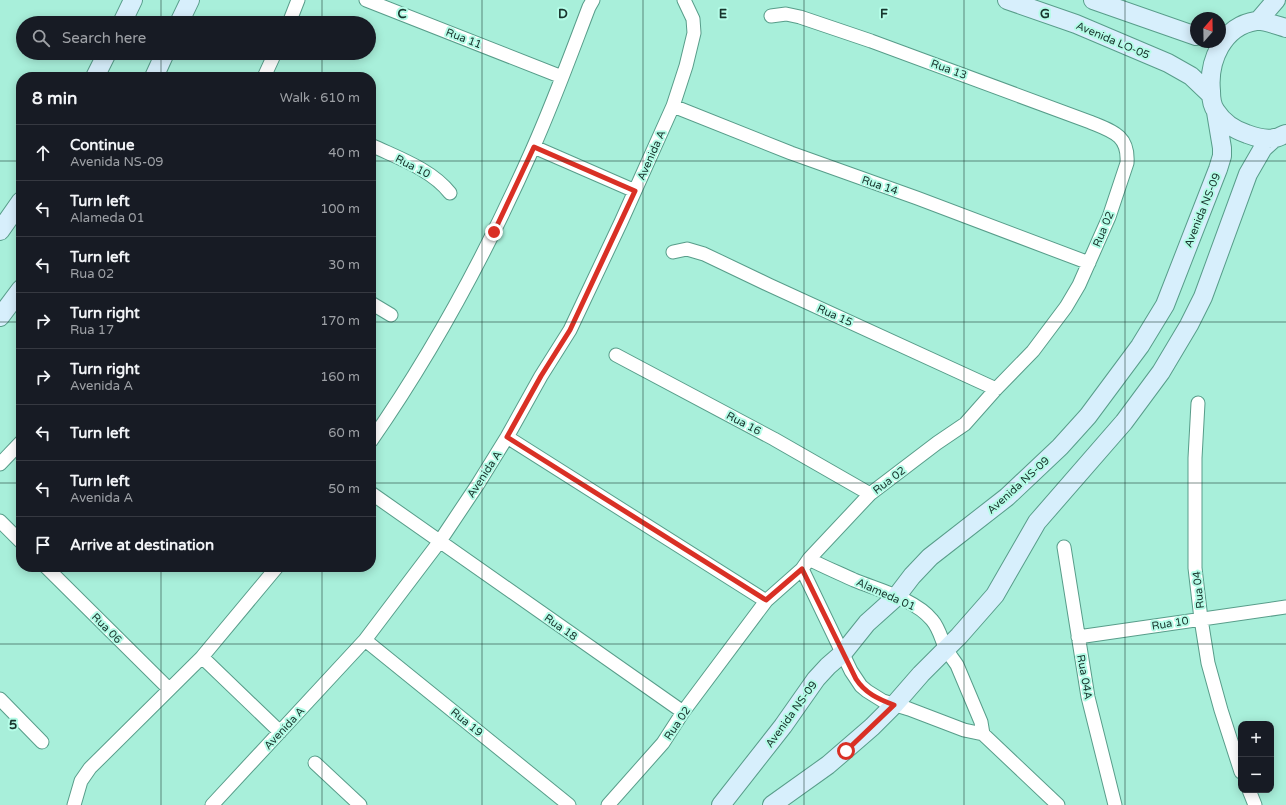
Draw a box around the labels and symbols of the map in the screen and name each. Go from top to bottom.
text: C [397,6,407,22]
text: D [558,6,568,22]
text: E [719,6,727,22]
text: F [880,6,888,22]
text: G [1040,6,1050,22]
north arrow [1190,12,1226,48]
street label: Avenida LO-05 [1074,19,1152,62]
street label: Rua 11 [444,26,484,51]
street label: Rua 13 [929,57,969,82]
street label: Avenida A [635,128,668,182]
street label: Rua 10 [393,152,432,181]
street label: Avenida NS-09 [1182,171,1223,249]
street label: Rua 14 [860,173,900,198]
street label: Rua 02 [1090,209,1117,249]
route end [485,223,503,241]
street label: Rua 15 [815,302,855,329]
street label: Rua 16 [724,409,763,438]
street label: Avenida A [464,448,504,500]
street label: Avenida NS-09 [985,454,1052,517]
street label: Rua 02 [870,464,908,497]
street label: Rua 04 [1190,571,1207,609]
street label: Alameda 01 [854,576,917,613]
street label: Rua 06 [89,611,125,646]
street label: Rua 18 [542,611,580,644]
street label: Rua 10 [1151,614,1190,633]
street label: Rua 04A [1074,653,1095,701]
street label: Avenida NS-09 [763,678,820,750]
street label: Avenida A [261,704,307,752]
street label: Rua 02 [662,704,693,742]
street label: Rua 19 [448,706,485,739]
text: 5 [9,717,17,733]
route start [837,742,855,760]

